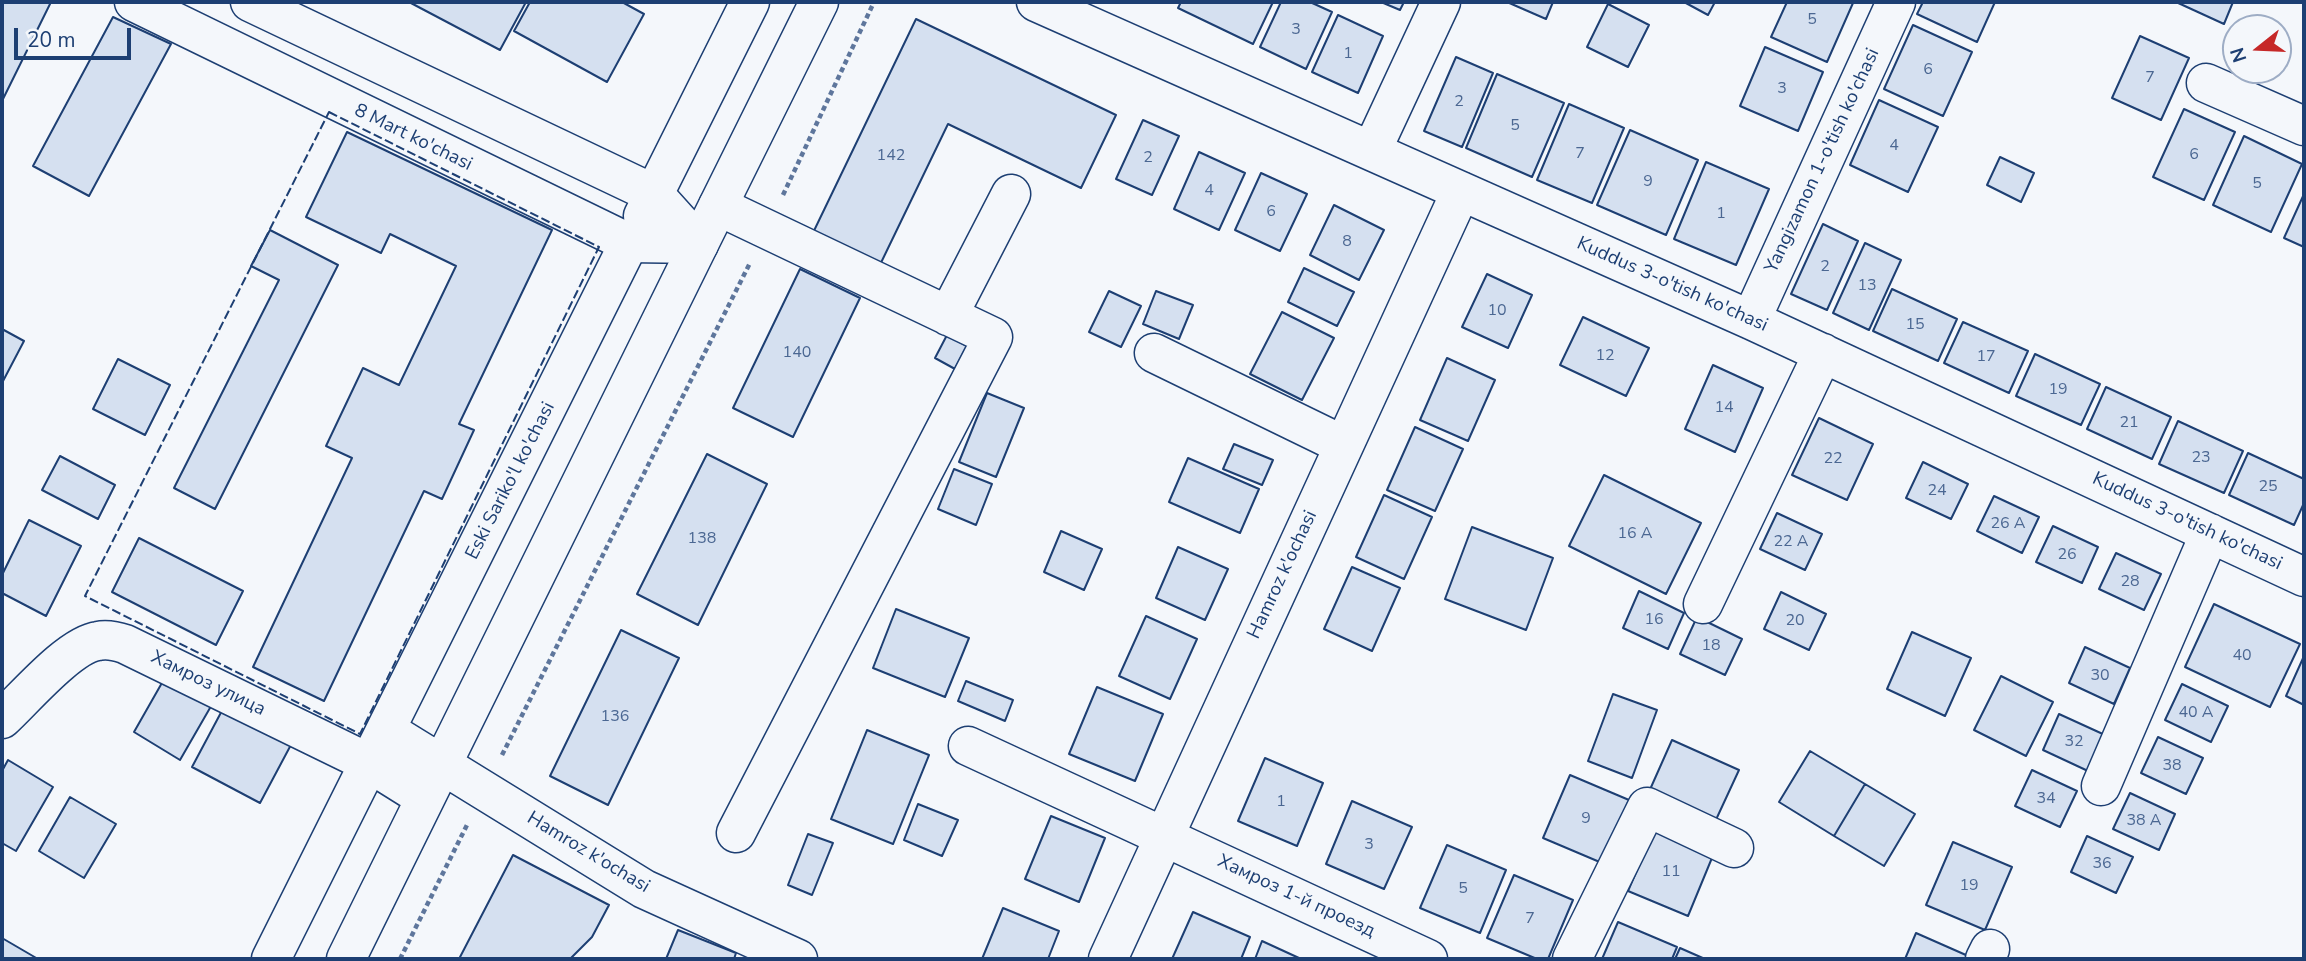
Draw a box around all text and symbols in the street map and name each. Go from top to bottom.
house number: 5 [1807,10,1817,30]
scale bar [18,14,135,58]
north arrow [2222,14,2292,84]
house number: 3 [1291,20,1301,40]
text: 20 m [27,26,76,54]
house number: 1 [1343,44,1353,64]
text: N [2224,44,2253,66]
street label: Yangizamon 1-o'tish ko'chasi [1761,45,1885,277]
house number: 6 [1923,60,1933,80]
house number: 7 [2145,68,2155,88]
house number: 3 [1777,79,1787,99]
house number: 2 [1454,92,1464,112]
street label: 8 Mart ko'chasi [350,100,476,176]
house number: 5 [1510,116,1520,136]
house number: 4 [1889,136,1899,156]
house number: 7 [1575,144,1585,164]
house number: 6 [2189,145,2199,165]
house number: 142 [877,146,905,166]
house number: 2 [1143,148,1153,168]
house number: 9 [1643,172,1653,192]
house number: 5 [2252,174,2262,194]
house number: 4 [1204,181,1214,201]
house number: 6 [1266,202,1276,222]
house number: 1 [1716,204,1726,224]
house number: 8 [1342,232,1352,252]
street label: Kuddus 3-o'tish ko'chasi [1573,233,1771,337]
house number: 2 [1820,257,1830,277]
house number: 13 [1857,276,1877,296]
house number: 10 [1487,301,1507,321]
house number: 15 [1905,315,1925,335]
house number: 140 [783,343,811,363]
house number: 12 [1595,346,1615,366]
house number: 17 [1976,347,1996,367]
house number: 19 [2048,380,2068,400]
street label: Eski Sariko'l ko'chasi [461,398,561,564]
house number: 14 [1714,398,1734,418]
house number: 21 [2119,413,2139,433]
house number: 23 [2191,448,2211,468]
house number: 22 [1823,449,1843,469]
street label: Kuddus 3-o'tish ko'chasi [2088,468,2286,576]
house number: 25 [2258,477,2278,497]
house number: 24 [1927,481,1947,501]
street label: Hamroz k'ochasi [1243,507,1323,643]
house number: 26 A [1991,514,2025,534]
house number: 16 A [1618,524,1652,544]
house number: 138 [688,529,716,549]
house number: 22 A [1774,532,1808,552]
house number: 26 [2057,545,2077,565]
house number: 28 [2120,572,2140,592]
house number: 16 [1644,610,1664,630]
house number: 20 [1785,611,1805,631]
house number: 18 [1701,636,1721,656]
street label: Хамроз улица [147,646,269,722]
house number: 40 [2232,646,2252,666]
house number: 30 [2090,666,2110,686]
house number: 40 A [2179,703,2213,723]
house number: 136 [601,707,629,727]
house number: 32 [2064,732,2084,752]
house number: 38 [2162,756,2182,776]
house number: 34 [2036,789,2056,809]
house number: 1 [1276,792,1286,812]
street label: Hamroz k'ochasi [523,807,653,899]
house number: 9 [1581,809,1591,829]
house number: 38 A [2127,811,2161,831]
house number: 3 [1364,835,1374,855]
street label: Хамроз 1-й проезд [1214,850,1378,944]
house number: 36 [2092,854,2112,874]
house number: 11 [1661,862,1681,882]
house number: 19 [1959,876,1979,896]
house number: 5 [1458,879,1468,899]
house number: 7 [1525,909,1535,929]

